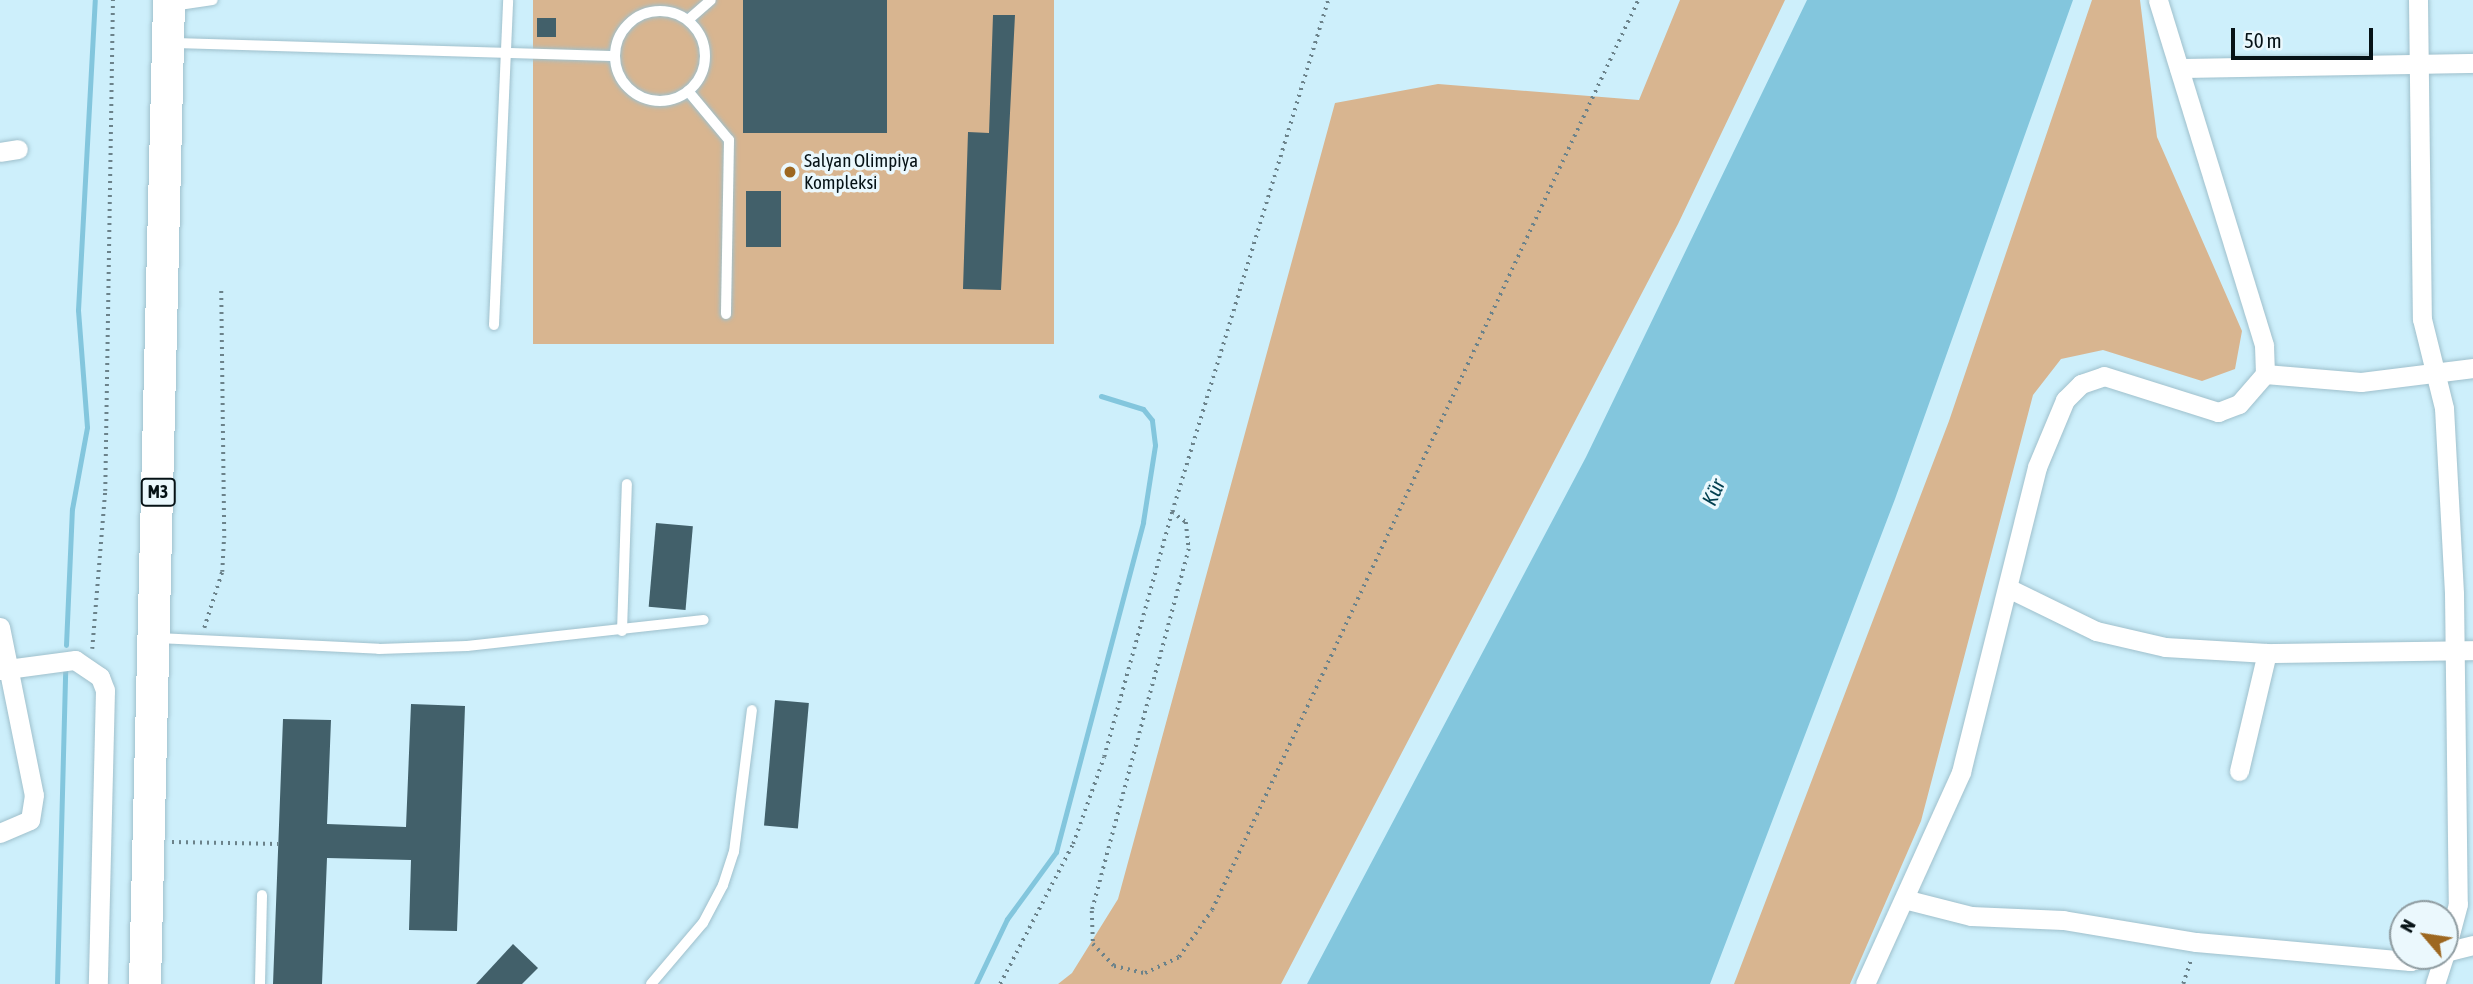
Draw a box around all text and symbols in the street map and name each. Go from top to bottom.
scale bar [2235,14,2377,58]
text: 50 m [2244,28,2282,52]
place label: Salyan Olimpiya Kompleksi [804,150,918,194]
marker: Salyan Olimpiya Kompleksi [782,164,798,180]
water label: Kür [1696,475,1730,509]
road number: M3 [140,478,176,506]
north arrow [2389,900,2459,970]
text: N [2395,916,2420,936]

